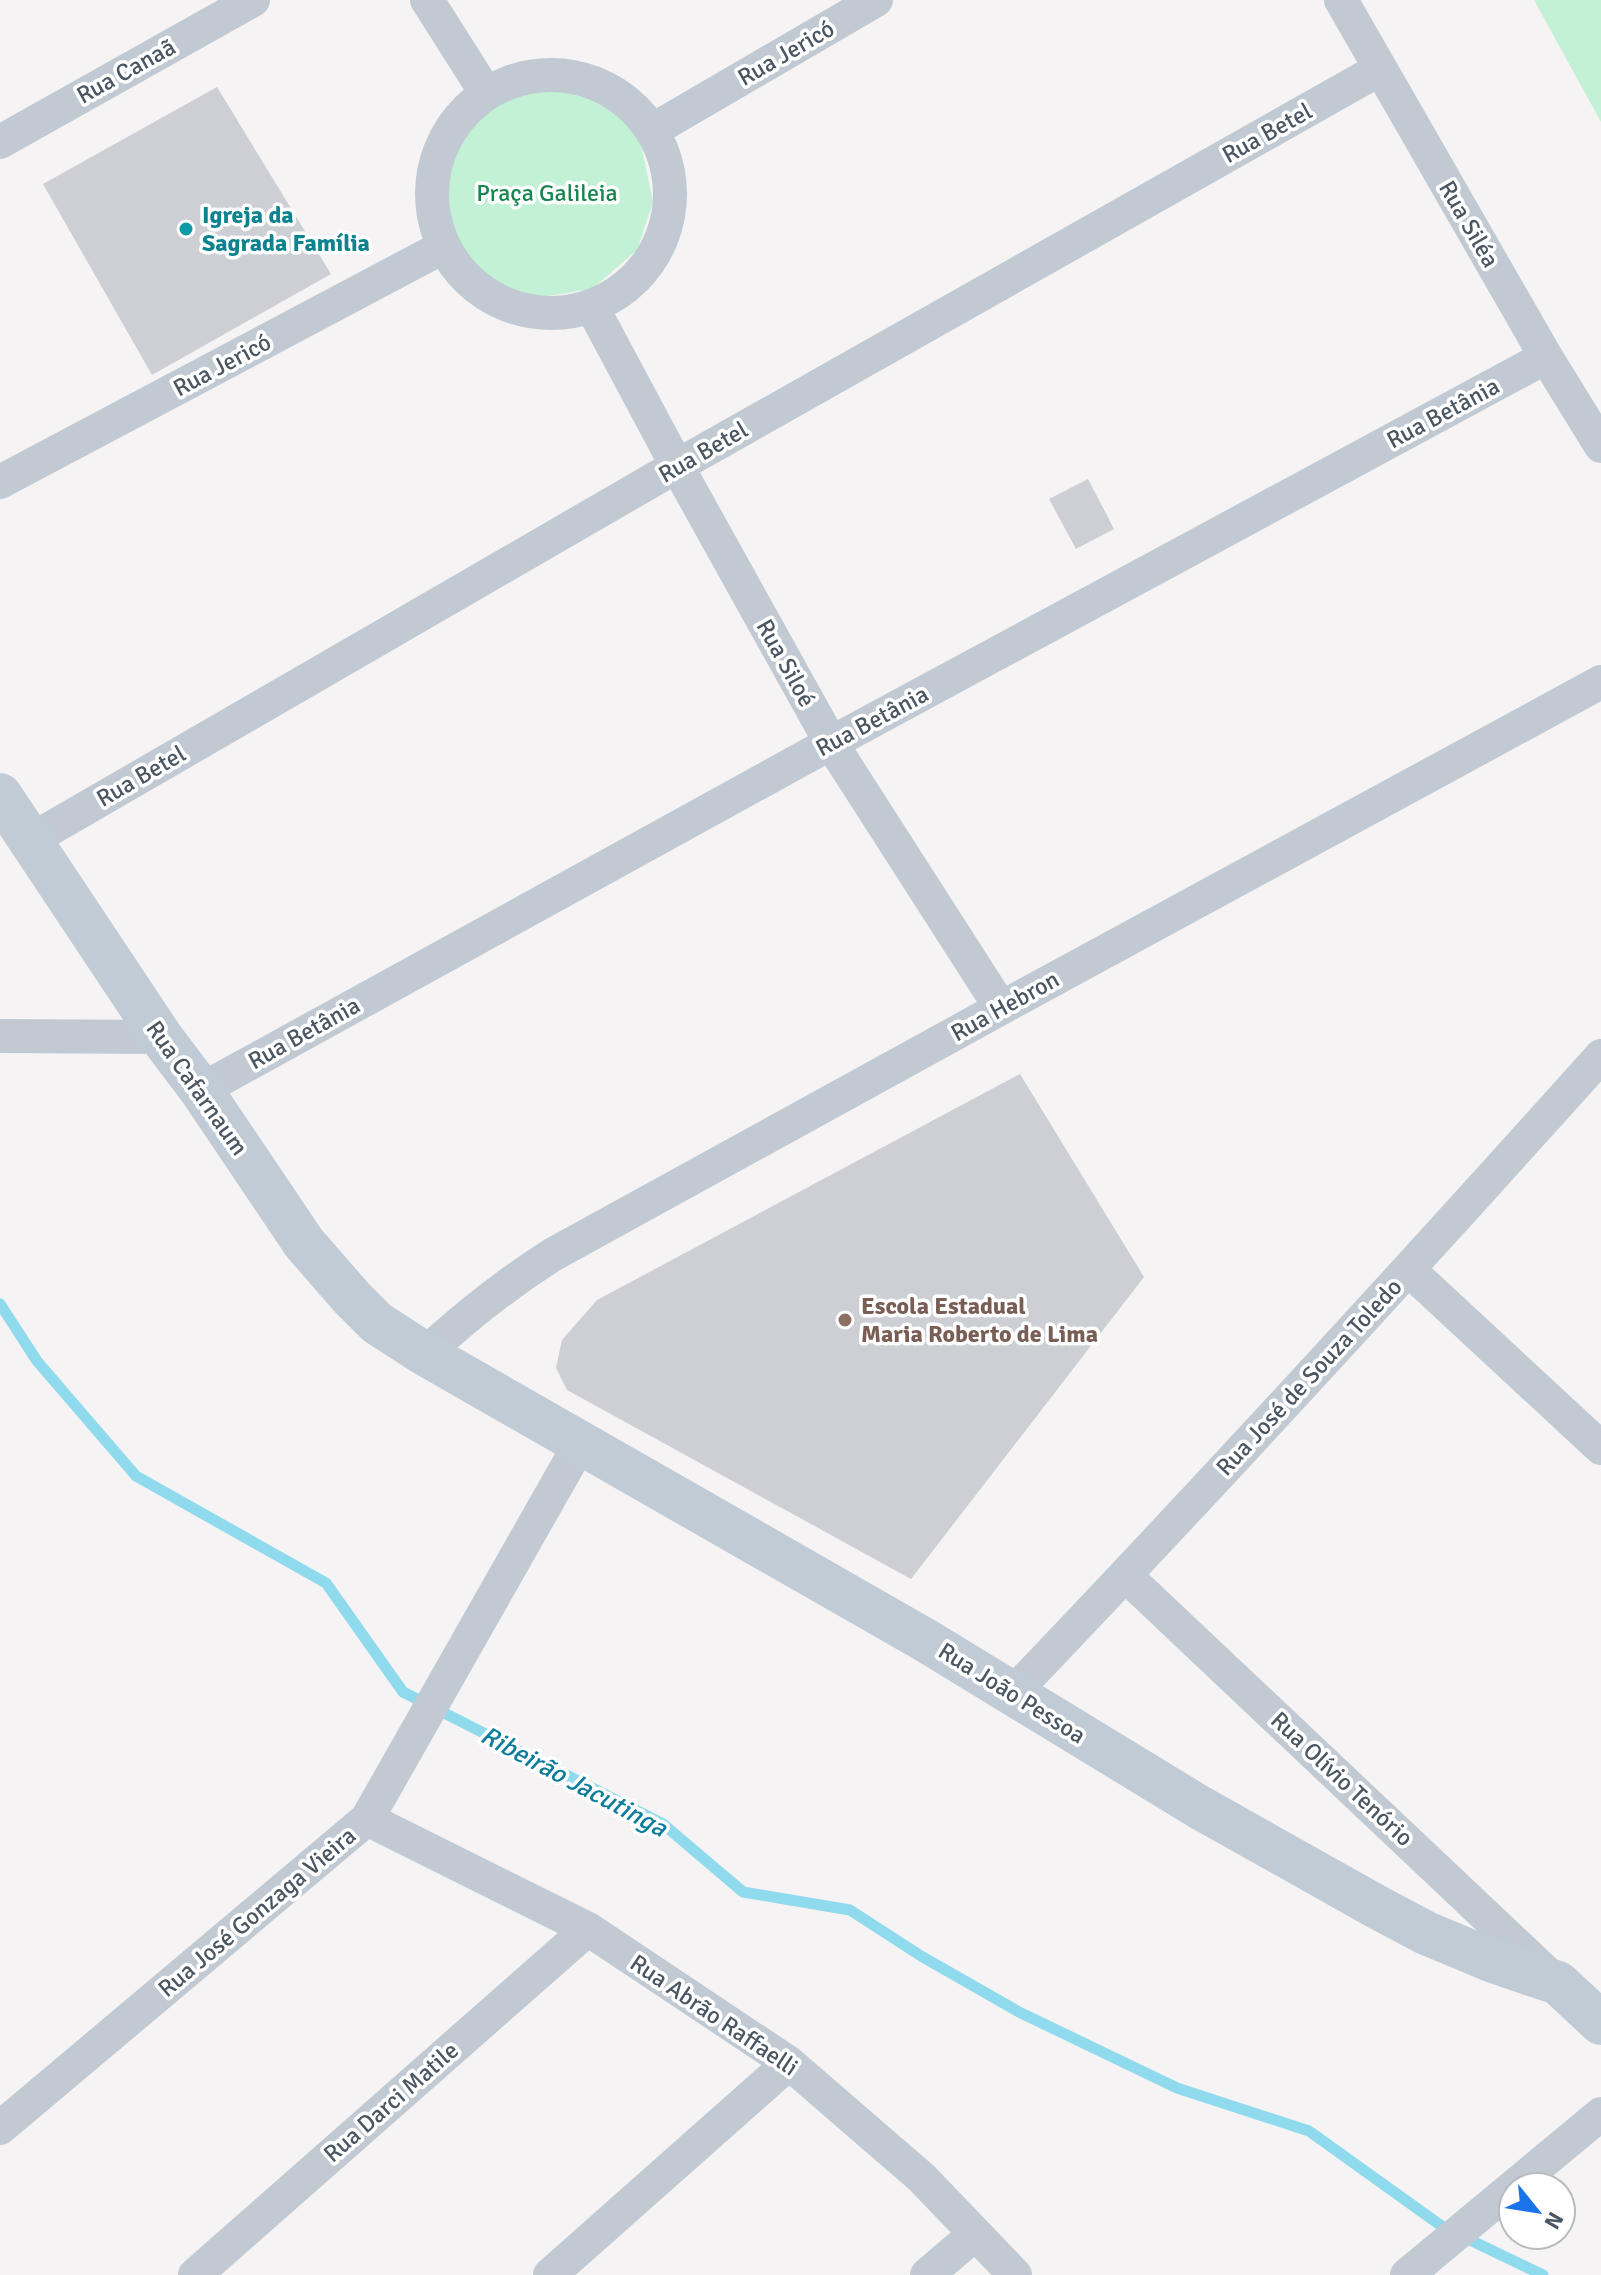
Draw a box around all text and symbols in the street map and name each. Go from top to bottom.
street label: Rua Jericó [732,13,840,93]
street label: Rua Canaã [71,32,181,110]
street label: Rua Betel [1217,96,1317,170]
street label: Rua Siléa [1432,175,1506,273]
park label: Praça Galileia [476,178,618,208]
place label: Igreja da Sagrada Família [202,200,370,258]
marker: Igreja da Sagrada Família [177,220,195,238]
street label: Rua Jericó [168,327,276,403]
street label: Rua Betânia [1382,371,1504,455]
street label: Rua Betel [653,414,753,490]
street label: Rua Siloé [750,614,822,712]
street label: Rua Betânia [811,679,933,763]
street label: Rua Betel [91,738,191,814]
street label: Rua Hebron [946,964,1064,1048]
street label: Rua Betânia [243,990,365,1076]
street label: Rua Cafarnaum [140,1015,254,1161]
street label: Rua José de Souza Toledo [1210,1272,1408,1482]
place label: Escola Estadual Maria Roberto de Lima [861,1291,1098,1349]
marker: Escola Estadual Maria Roberto de Lima [836,1311,854,1329]
street label: Rua João Pessoa [933,1636,1091,1750]
street label: Rua Olívio Tenório [1264,1705,1420,1853]
water label: Ribeirão Jacutinga [475,1719,673,1845]
street label: Rua José Gonzaga Vieira [152,1820,362,2004]
street label: Rua Abrão Raffaelli [624,1948,804,2082]
street label: Rua Darci Matile [317,2035,465,2169]
north arrow [1497,2171,1577,2251]
text: N [1538,2207,1569,2234]

